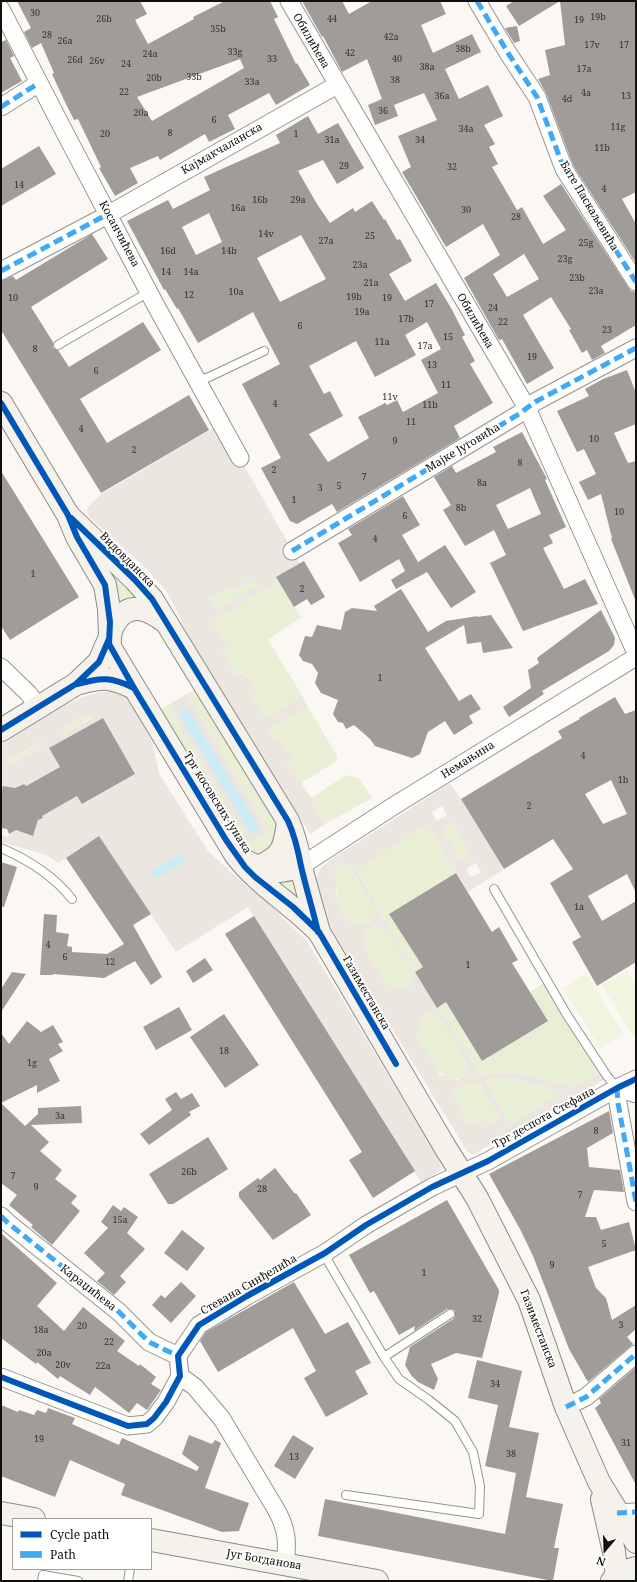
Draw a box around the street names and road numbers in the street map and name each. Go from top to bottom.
street label: Обилићева [290,11,332,71]
street label: Кајмакчаланска [179,120,265,178]
street label: Бате Паскаљевића [557,159,621,253]
street label: Косанчићева [96,199,142,269]
street label: Обилићева [454,291,496,351]
street label: Мајке Југовића [423,421,503,475]
street label: Видовданска [97,530,157,590]
street label: Немањина [439,738,497,782]
street label: Трг косовских јунака [180,750,254,856]
street label: Газиместанска [339,954,393,1032]
street label: Трг деспота Стефана [491,1084,597,1152]
street label: Стевана Синђелића [198,1252,300,1318]
street label: Караџићева [57,1262,119,1314]
street label: Газиместанска [517,1288,559,1370]
street label: Југ Богданова [225,1547,303,1573]

